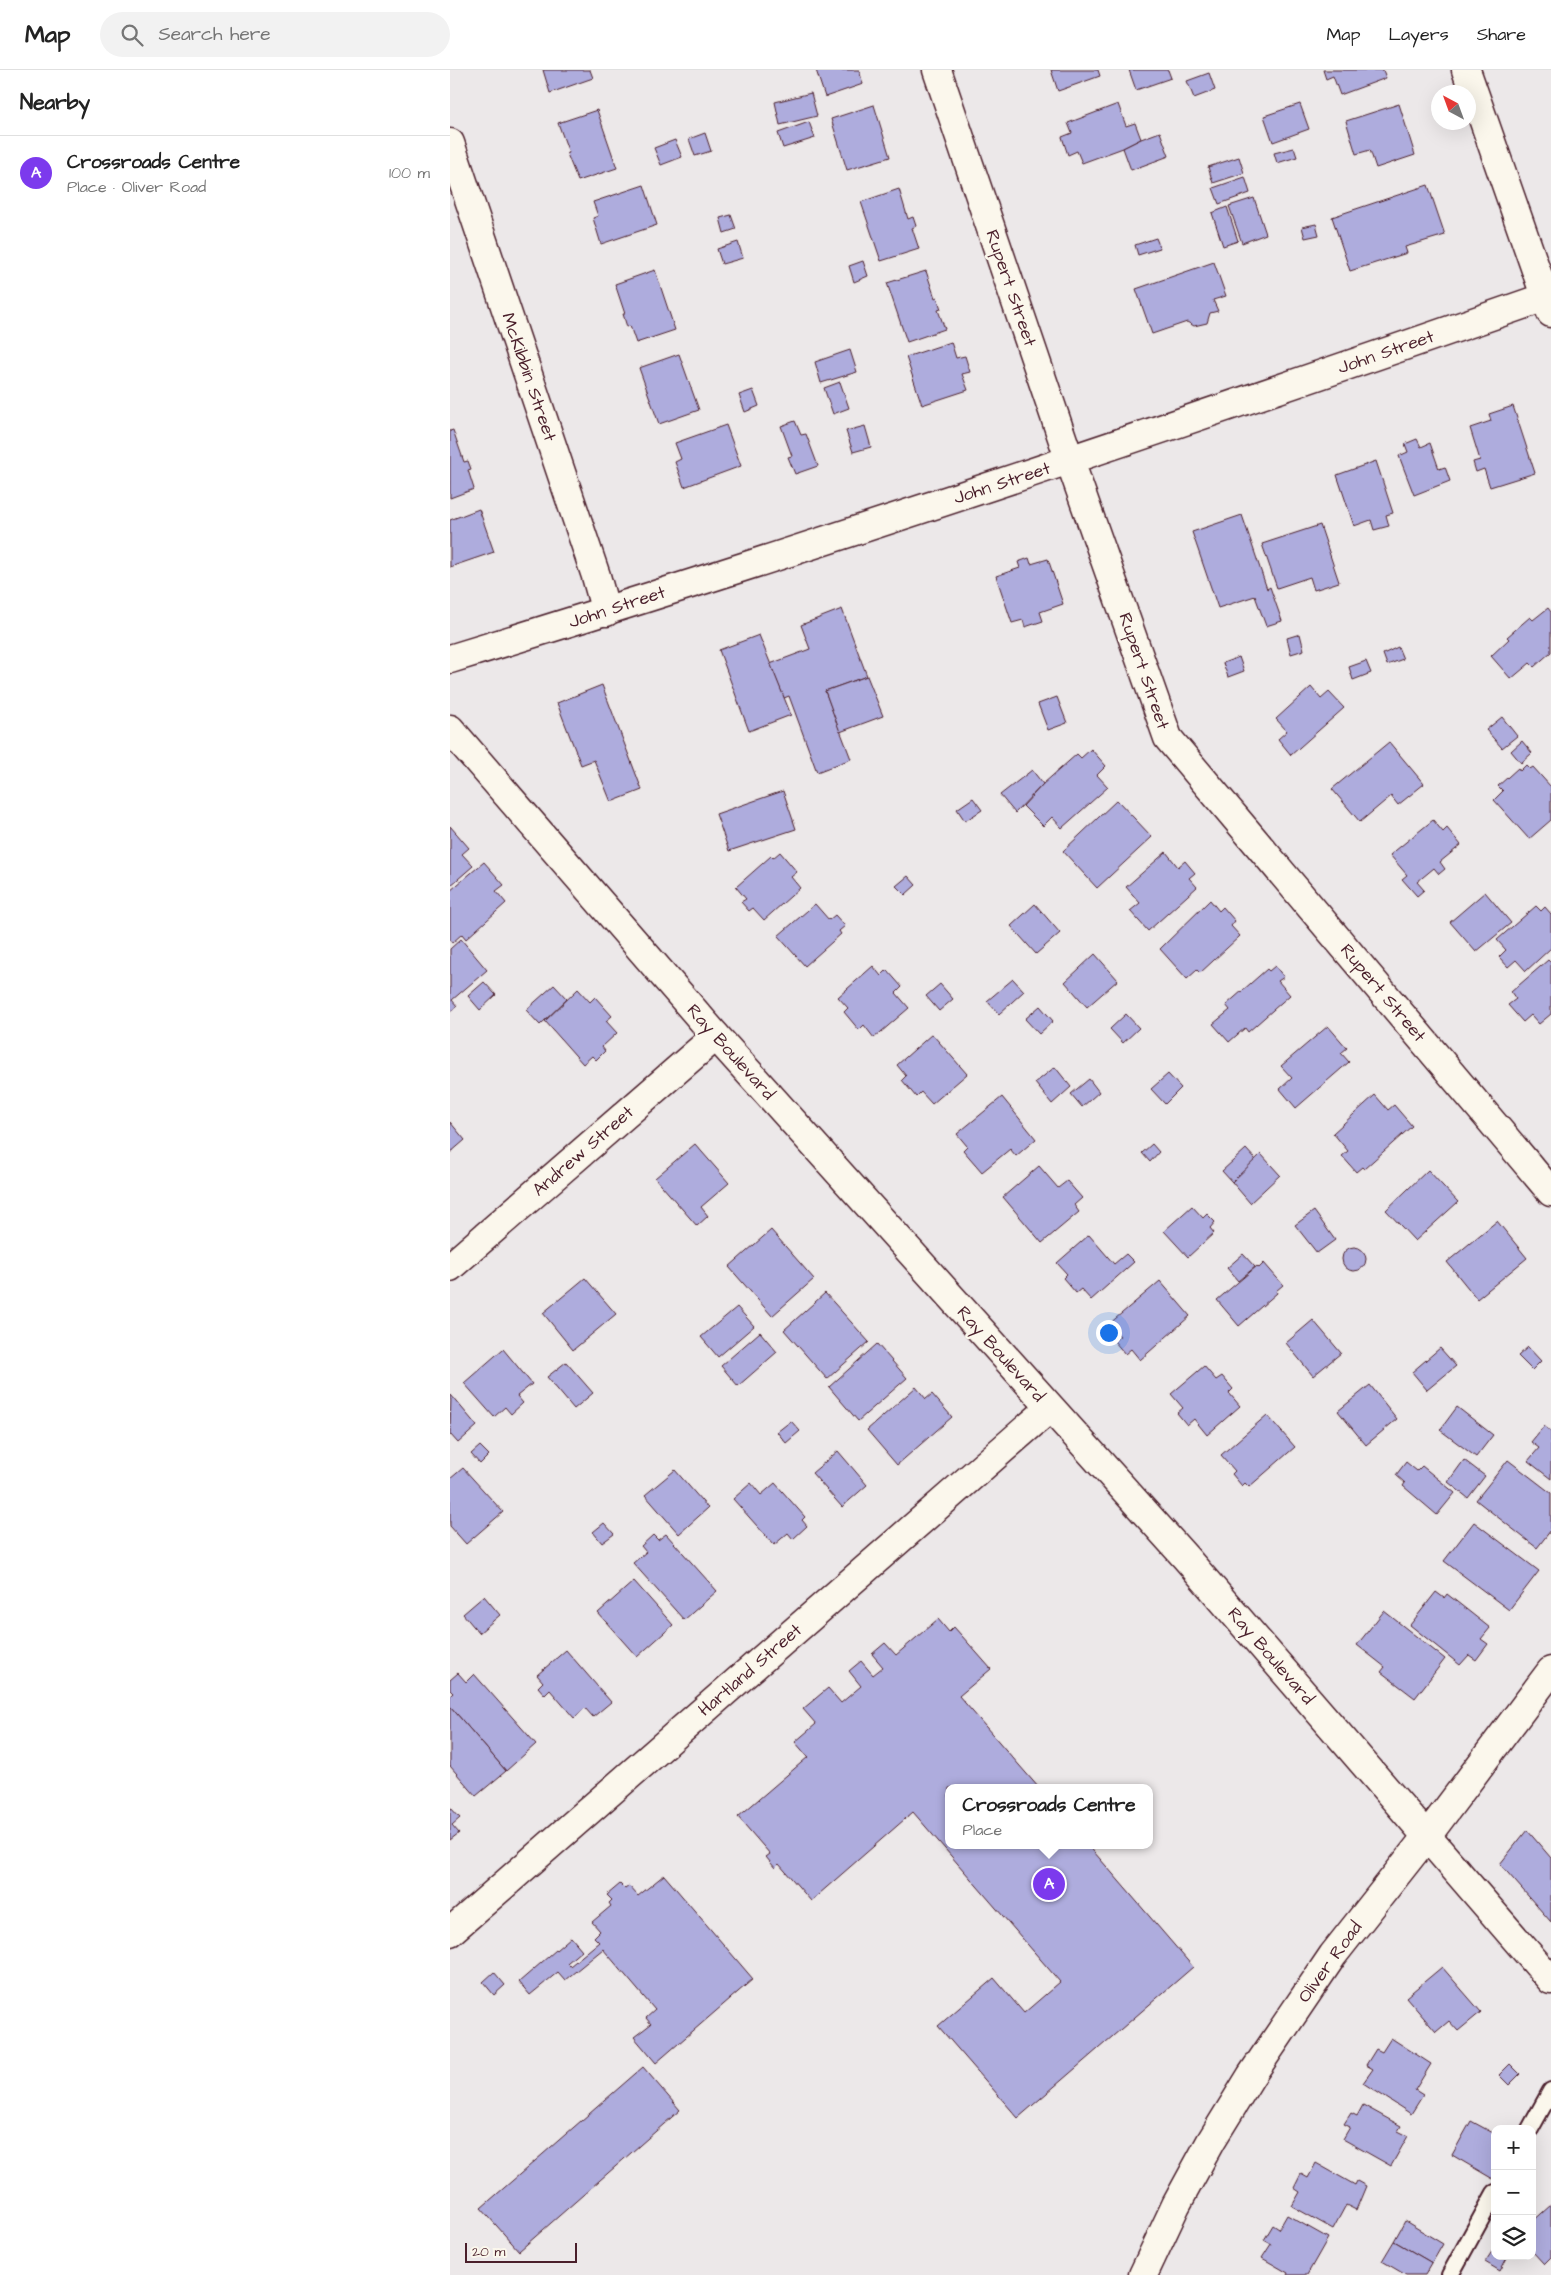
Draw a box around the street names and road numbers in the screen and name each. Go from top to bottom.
street label: Rupert Street [979,226,1043,350]
street label: McKibbin Street [495,309,563,445]
street label: John Street [1335,324,1438,380]
street label: John Street [950,455,1054,510]
street label: John Street [565,579,669,634]
street label: Rupert Street [1112,609,1176,733]
street label: Rupert Street [1334,938,1432,1048]
street label: Ray Boulevard [680,999,781,1106]
street label: Andrew Street [527,1100,640,1202]
street label: Ray Boulevard [950,1301,1051,1408]
street label: Ray Boulevard [1221,1602,1320,1711]
street label: Hartland Street [693,1617,808,1722]
street label: Oliver Road [1292,1916,1368,2008]

